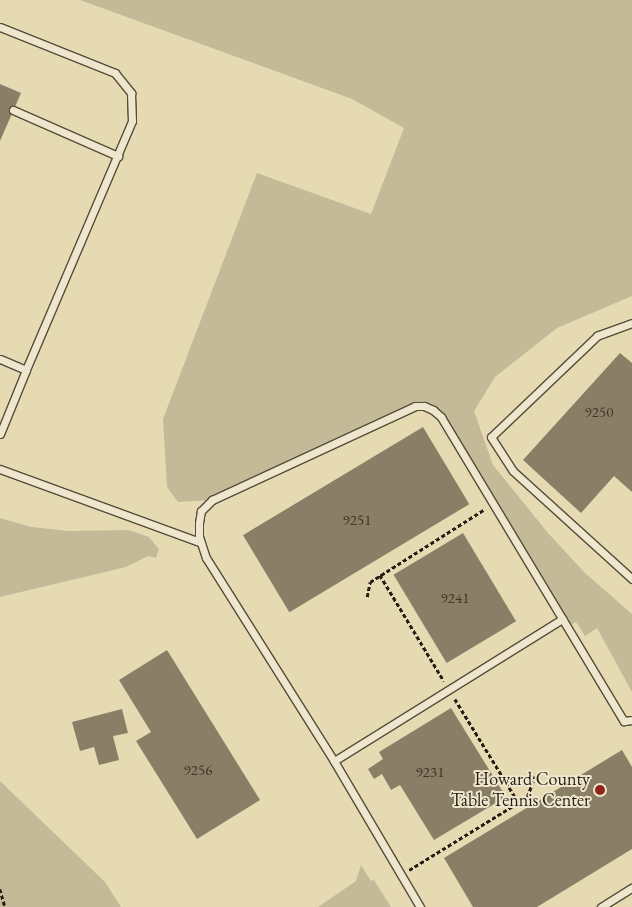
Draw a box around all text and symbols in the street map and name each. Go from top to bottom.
house number: 9250 [585,403,613,421]
house number: 9251 [343,511,371,529]
house number: 9241 [441,589,469,607]
house number: 9256 [184,761,212,779]
house number: 9231 [416,763,444,781]
place label: Howard County Table Tennis Center [451,769,590,812]
marker: Howard County Table Tennis Center [594,784,606,796]

